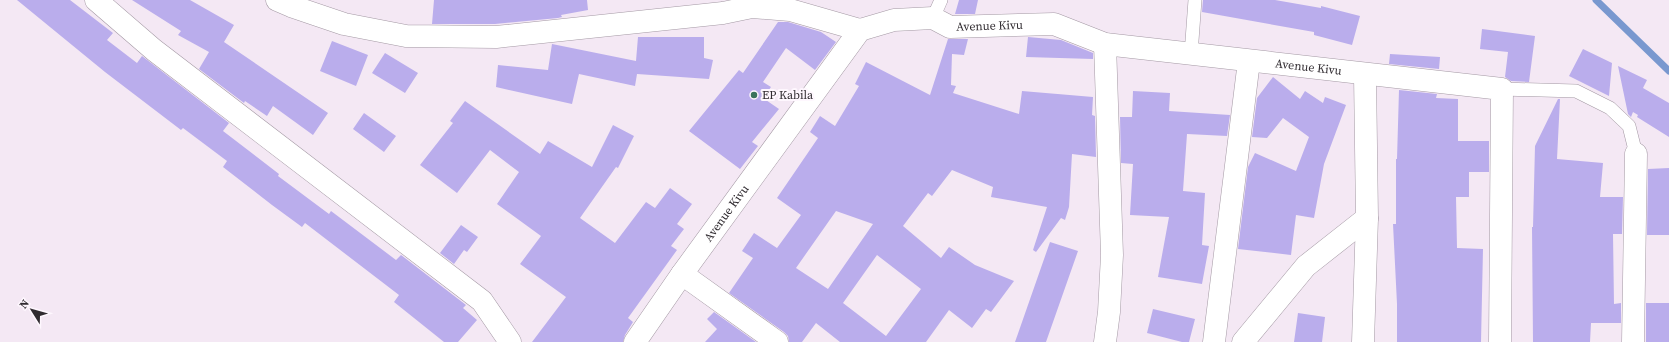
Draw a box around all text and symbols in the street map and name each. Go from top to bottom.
street label: Avenue Kivu [956,17,1023,35]
street label: Avenue Kivu [1274,55,1343,79]
place label: EP Kabila [762,87,814,103]
marker: EP Kabila [749,90,759,100]
street label: Avenue Kivu [700,181,753,245]
north arrow [12,290,52,330]
text: N [16,297,33,312]

